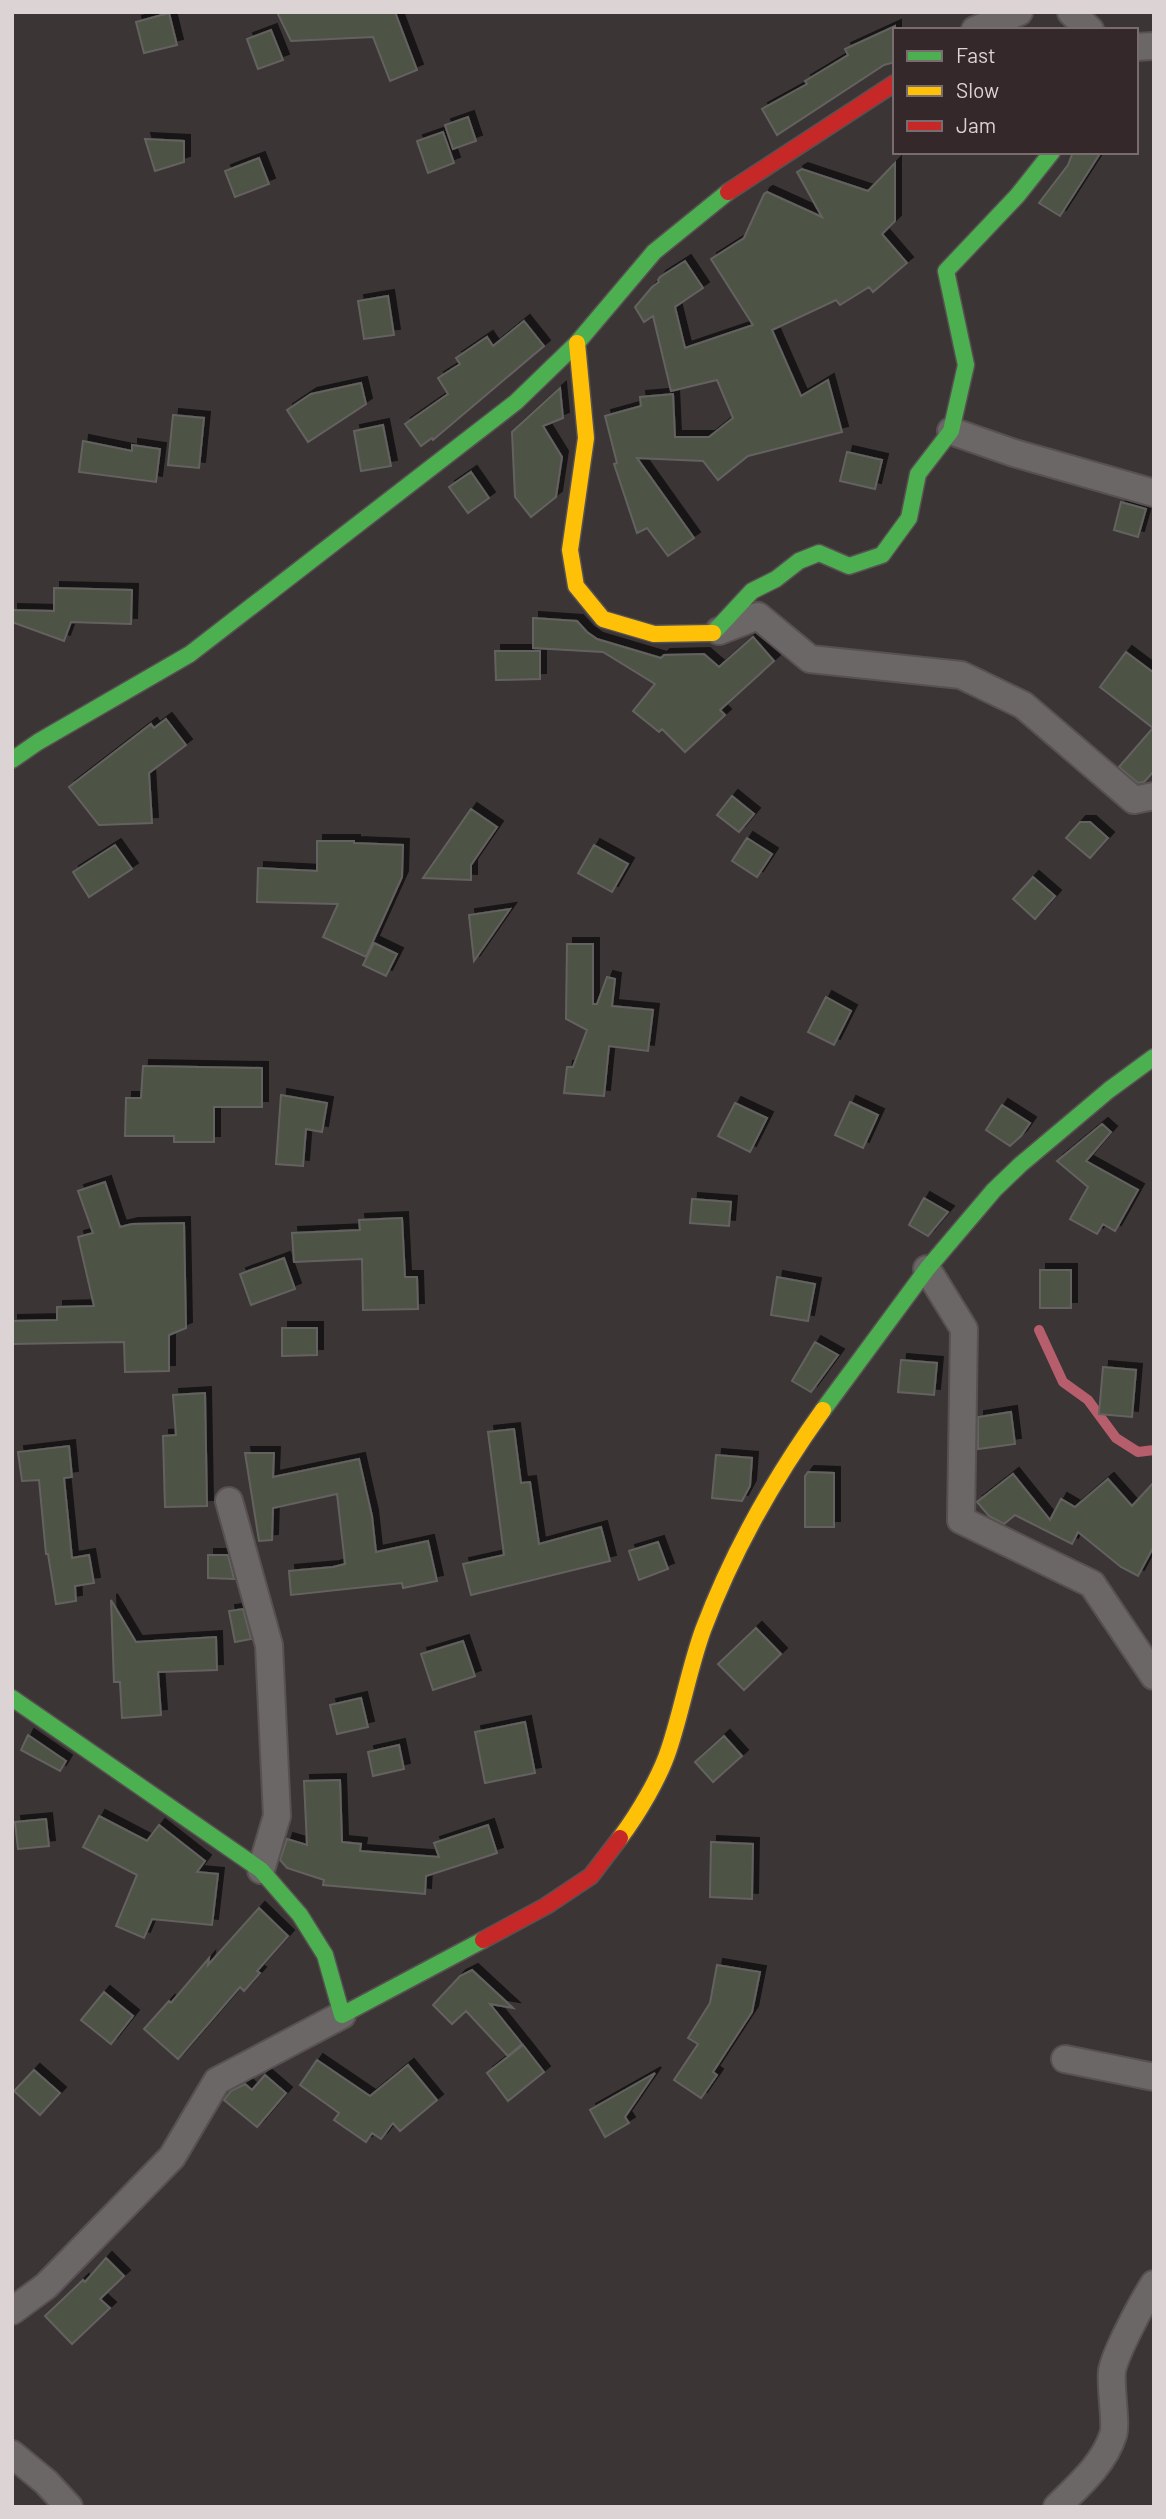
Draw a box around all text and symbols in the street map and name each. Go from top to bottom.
legend [893,28,1138,154]
text: Fast [956,42,996,67]
text: Slow [956,77,999,102]
text: Jam [956,112,996,137]

